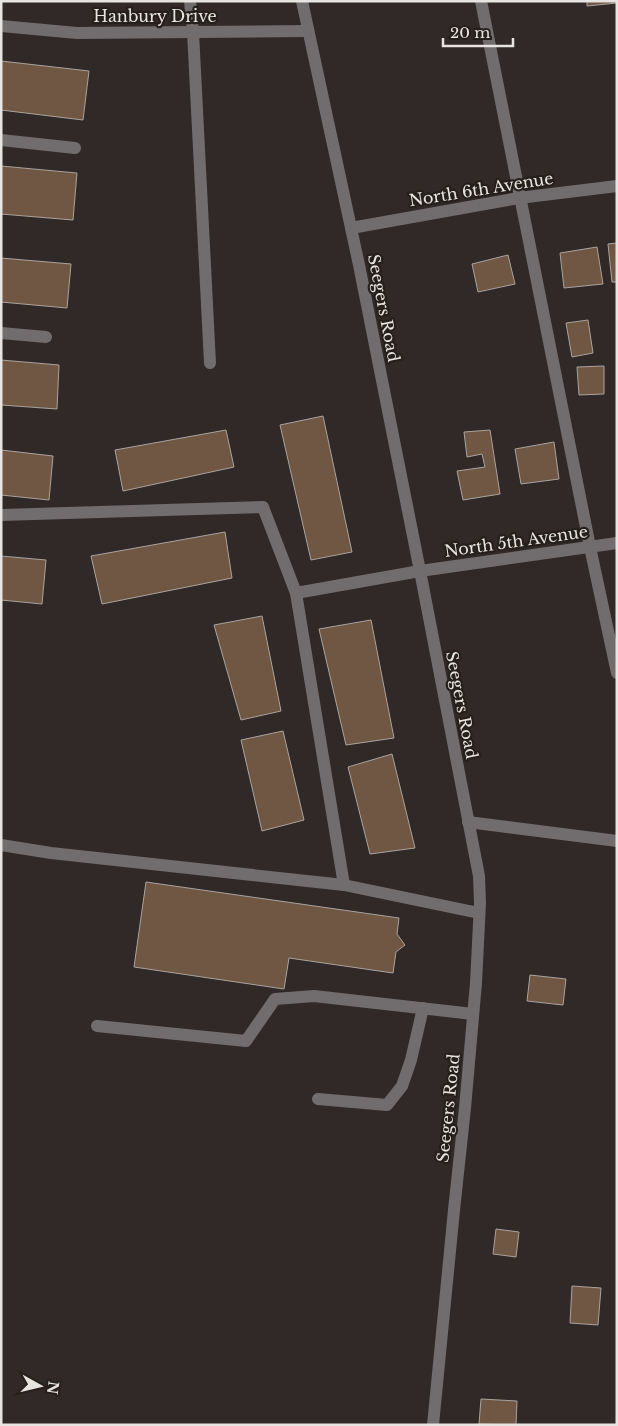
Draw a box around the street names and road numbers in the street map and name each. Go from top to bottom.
street label: Hanbury Drive [93,6,217,26]
street label: North 6th Avenue [407,168,555,210]
street label: Seegers Road [364,252,404,364]
street label: North 5th Avenue [443,521,589,561]
street label: Seegers Road [442,649,482,761]
street label: Seegers Road [432,1052,464,1163]

